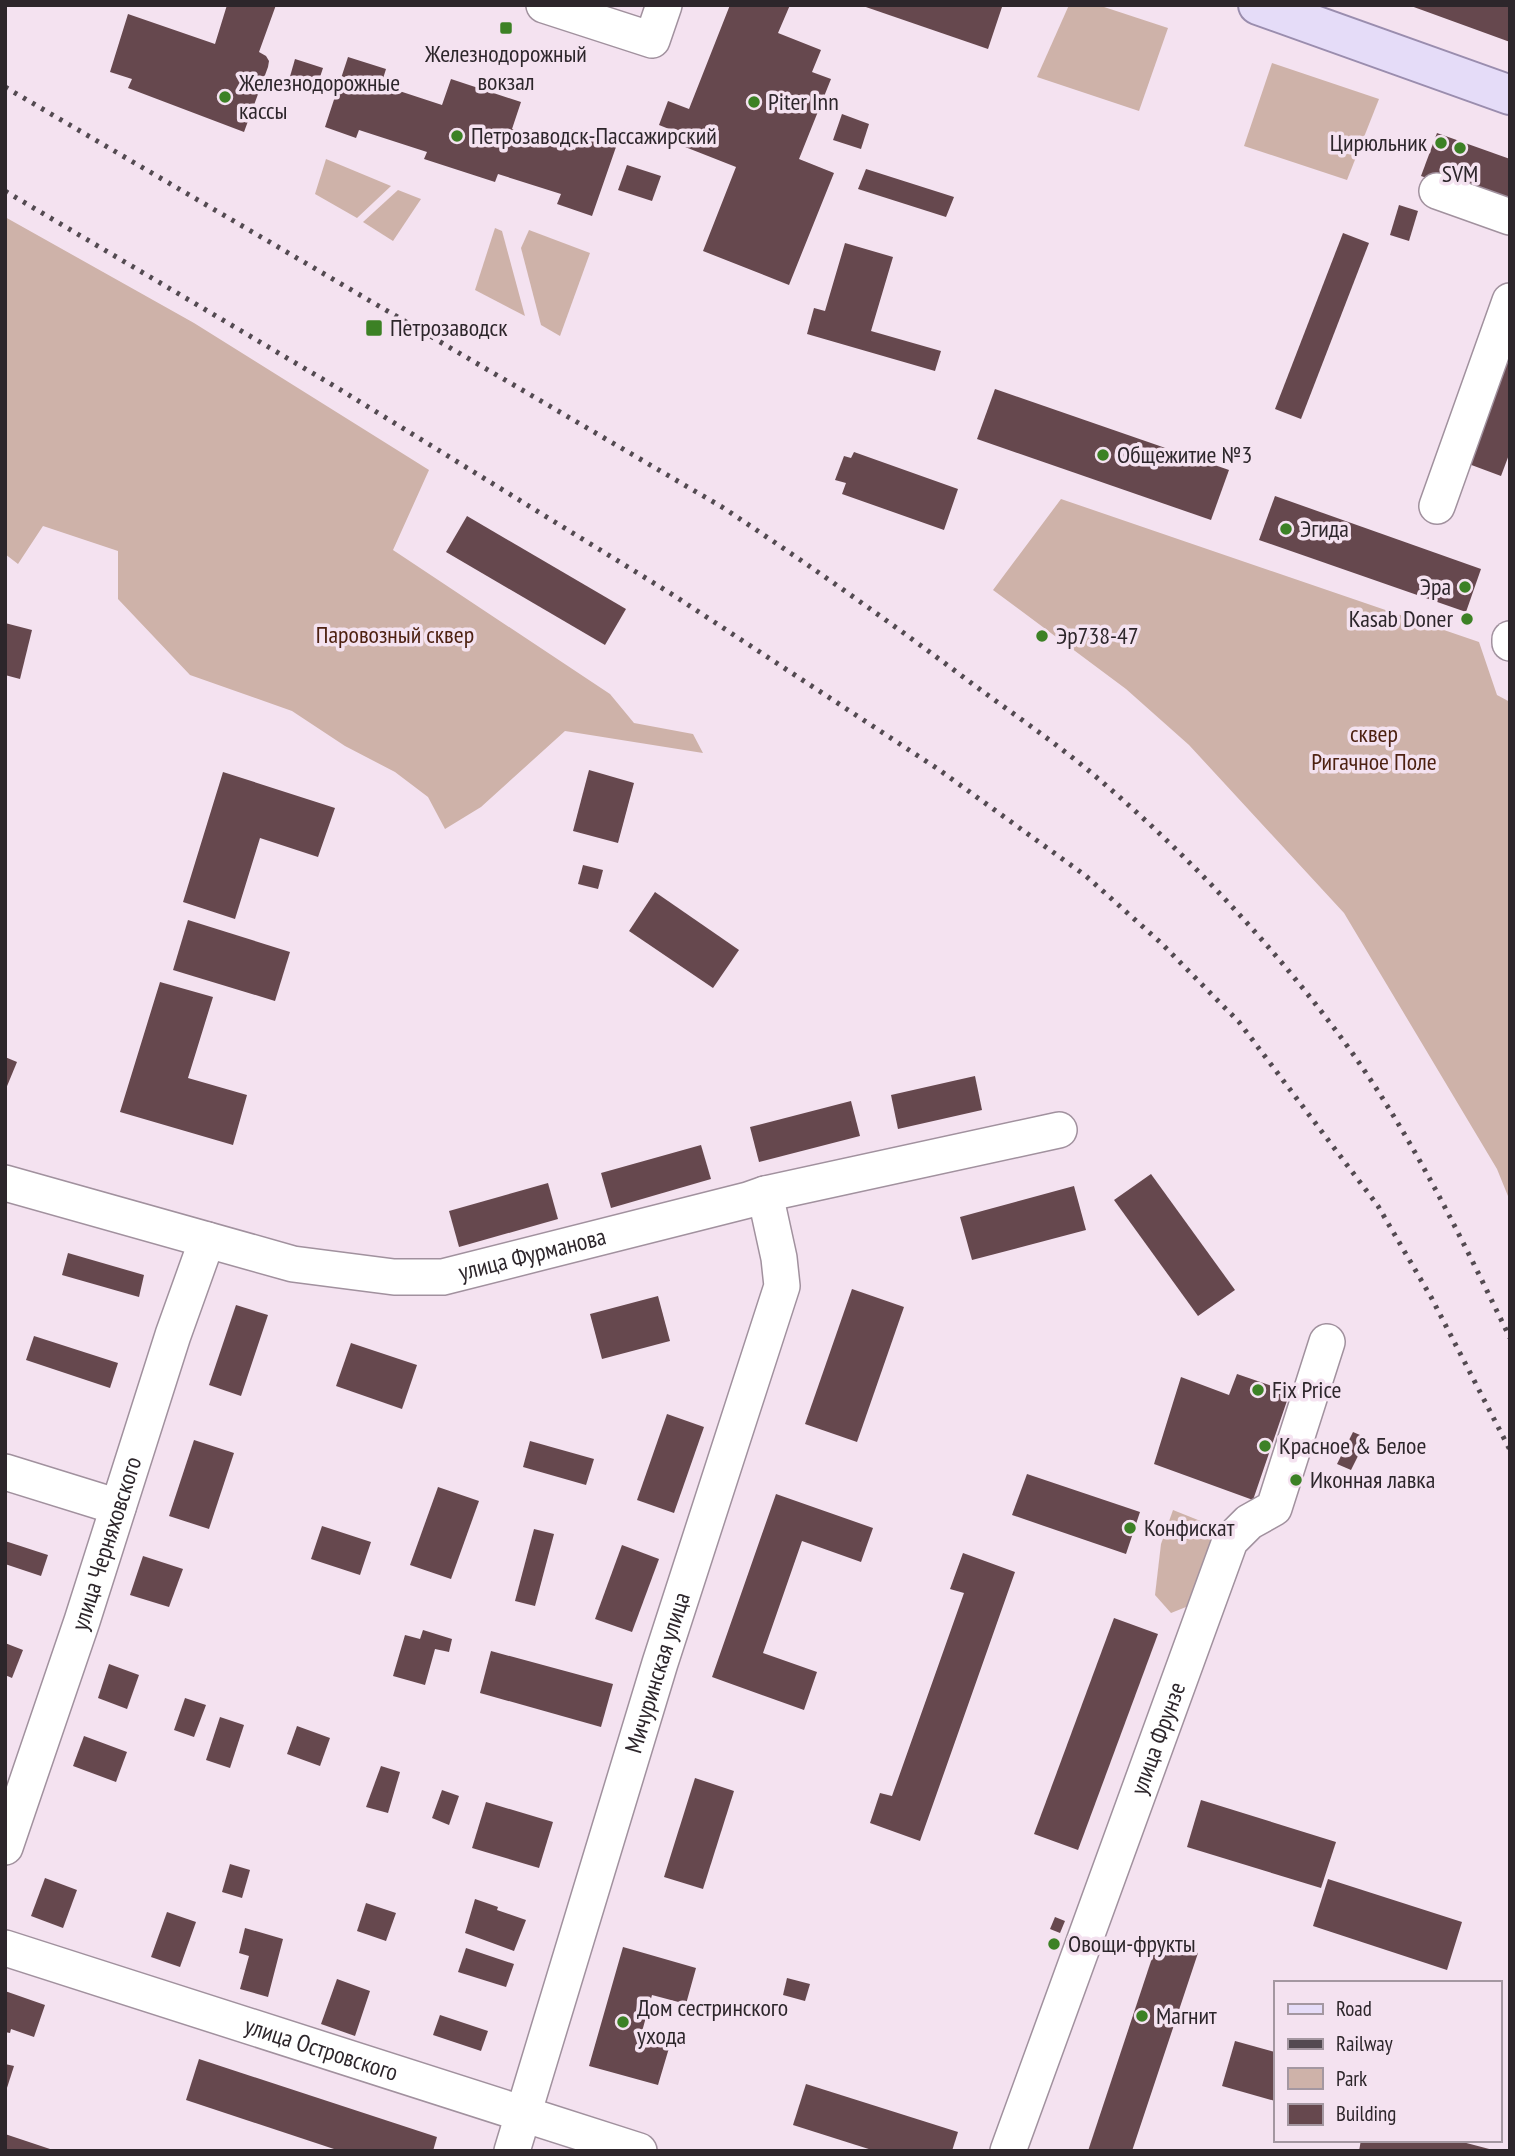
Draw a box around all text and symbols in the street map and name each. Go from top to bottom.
marker: Железнодорожный вокзал [498,20,514,36]
place label: Железнодорожный вокзал [424,38,587,97]
place label: Железнодорожные кассы [238,67,400,126]
place label: Piter Inn [768,86,839,117]
marker: Железнодорожные кассы [217,89,233,105]
marker: Piter Inn [746,94,762,110]
place label: Петрозаводск-Пассажирский [471,120,717,151]
place label: Цирюльник [1330,127,1428,158]
marker: Петрозаводск-Пассажирский [449,128,465,144]
marker: Цирюльник [1433,135,1449,151]
marker: SVM [1452,140,1468,156]
place label: SVM [1442,158,1478,189]
place label: Петрозаводск [390,312,508,343]
marker: Петрозаводск [364,318,384,338]
place label: Общежитие №3 [1117,439,1252,470]
marker: Общежитие №3 [1095,447,1111,463]
place label: Эгида [1300,513,1349,544]
marker: Эгида [1278,521,1294,537]
place label: Эра [1420,571,1451,602]
marker: Эра [1457,579,1473,595]
place label: Kasab Doner [1349,603,1453,634]
marker: Kasab Doner [1459,611,1475,627]
park label: Паровозный сквер [316,619,474,650]
place label: Эр738-47 [1056,620,1139,651]
marker: Эр738-47 [1034,628,1050,644]
park label: сквер Ригачное Поле [1311,718,1437,777]
street label: улица Фурманова [455,1220,609,1288]
place label: Fix Price [1272,1374,1342,1405]
marker: Fix Price [1250,1382,1266,1398]
place label: Красное & Белое [1279,1430,1426,1461]
marker: Красное & Белое [1257,1438,1273,1454]
street label: улица Черняховского [64,1453,148,1635]
place label: Иконная лавка [1310,1464,1435,1495]
marker: Иконная лавка [1288,1472,1304,1488]
place label: Конфискат [1144,1512,1235,1543]
marker: Конфискат [1122,1520,1138,1536]
street label: Мичуринская улица [618,1588,697,1757]
street label: улица Фрунзе [1123,1678,1192,1799]
place label: Овощи-фрукты [1068,1928,1196,1959]
marker: Овощи-фрукты [1046,1936,1062,1952]
legend [1274,1981,1501,2142]
place label: Дом сестринского ухода [637,1992,788,2051]
text: Road [1336,1995,1372,2022]
place label: Магнит [1156,2000,1217,2031]
marker: Магнит [1134,2008,1150,2024]
street label: улица Островского [241,2010,402,2088]
marker: Дом сестринского ухода [615,2014,631,2030]
text: Railway [1336,2030,1393,2057]
text: Park [1336,2065,1367,2092]
text: Building [1336,2100,1396,2127]

